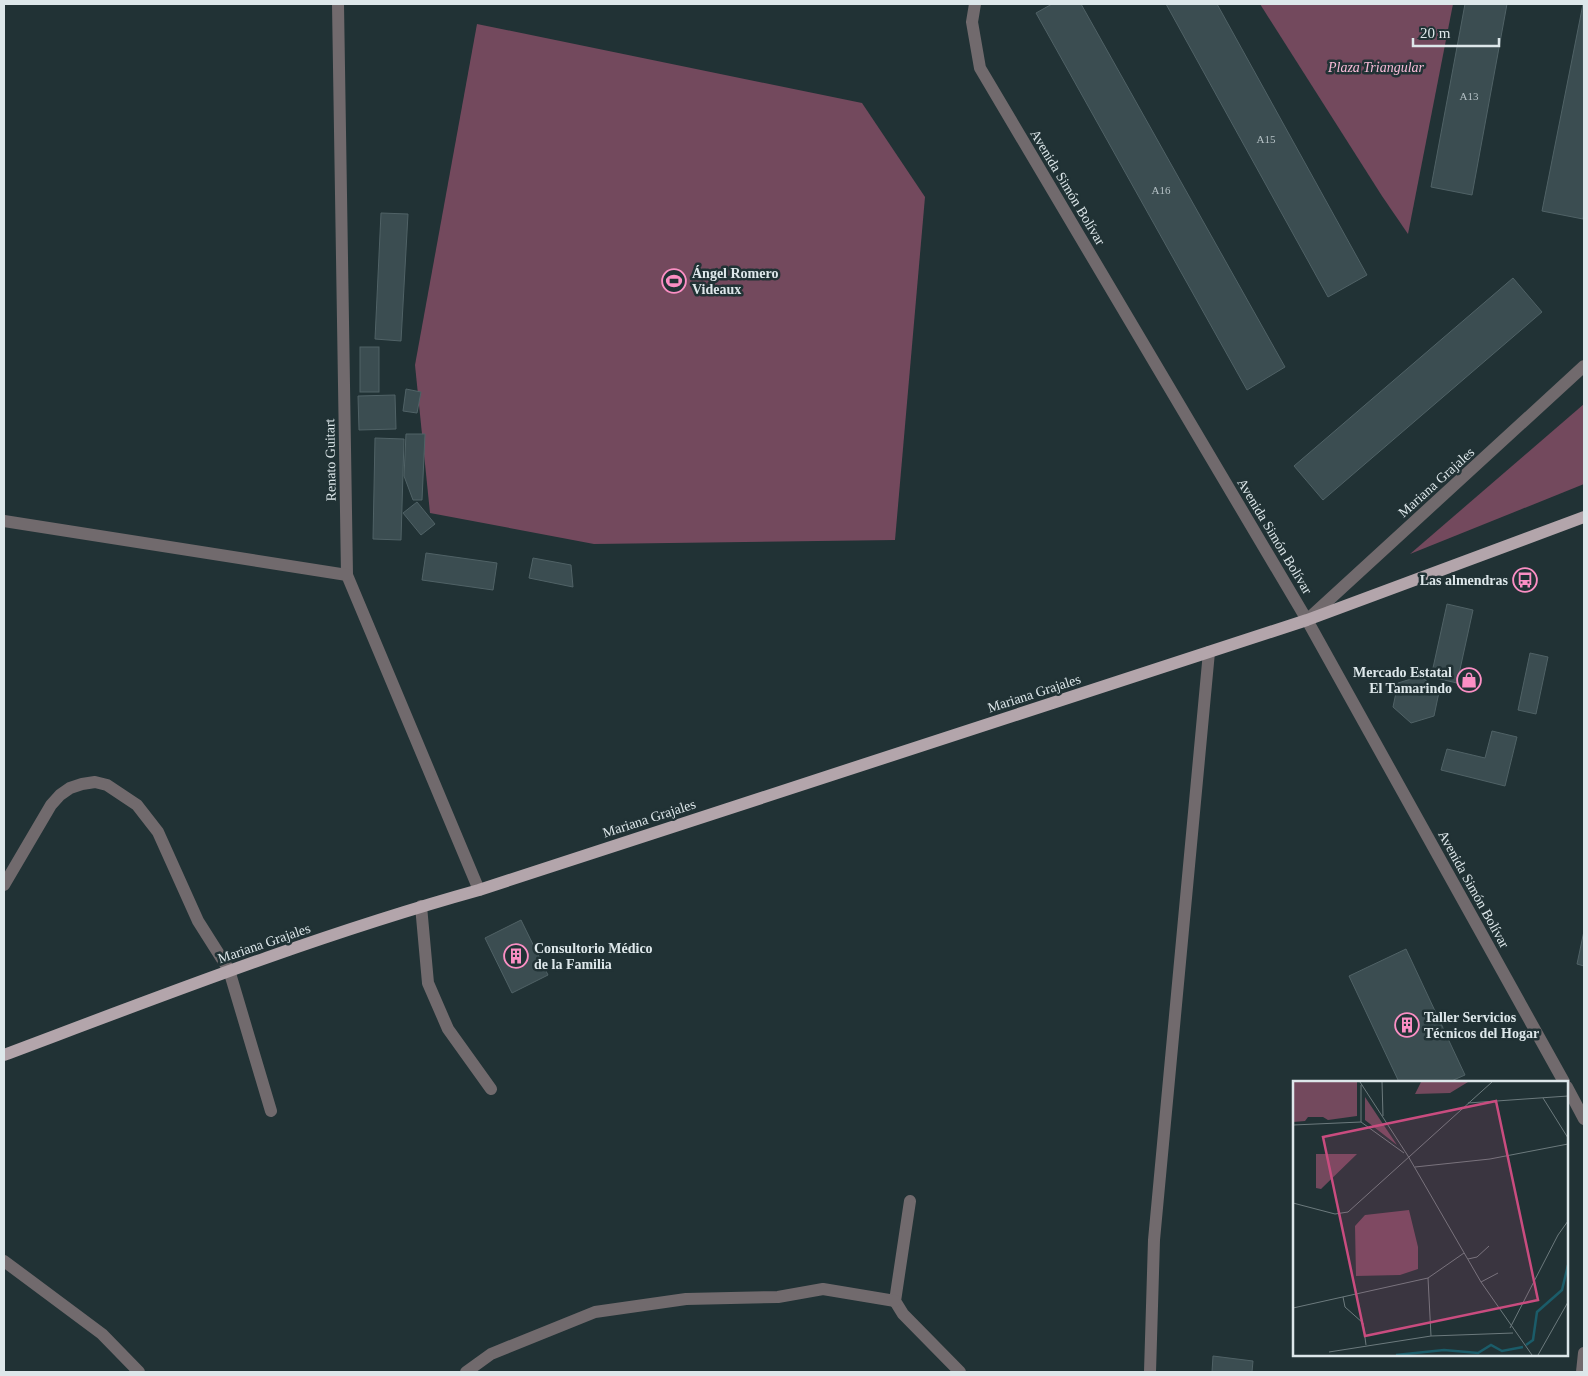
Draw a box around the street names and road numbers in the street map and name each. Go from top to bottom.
street label: Avenida Simón Bolívar [1027,127,1108,248]
street label: Renato Guitart [322,418,339,502]
street label: Mariana Grajales [1395,444,1477,520]
street label: Avenida Simón Bolívar [1234,476,1315,597]
street label: Mariana Grajales [986,671,1083,716]
street label: Mariana Grajales [601,796,698,841]
street label: Avenida Simón Bolívar [1435,828,1512,951]
street label: Mariana Grajales [216,921,312,966]

